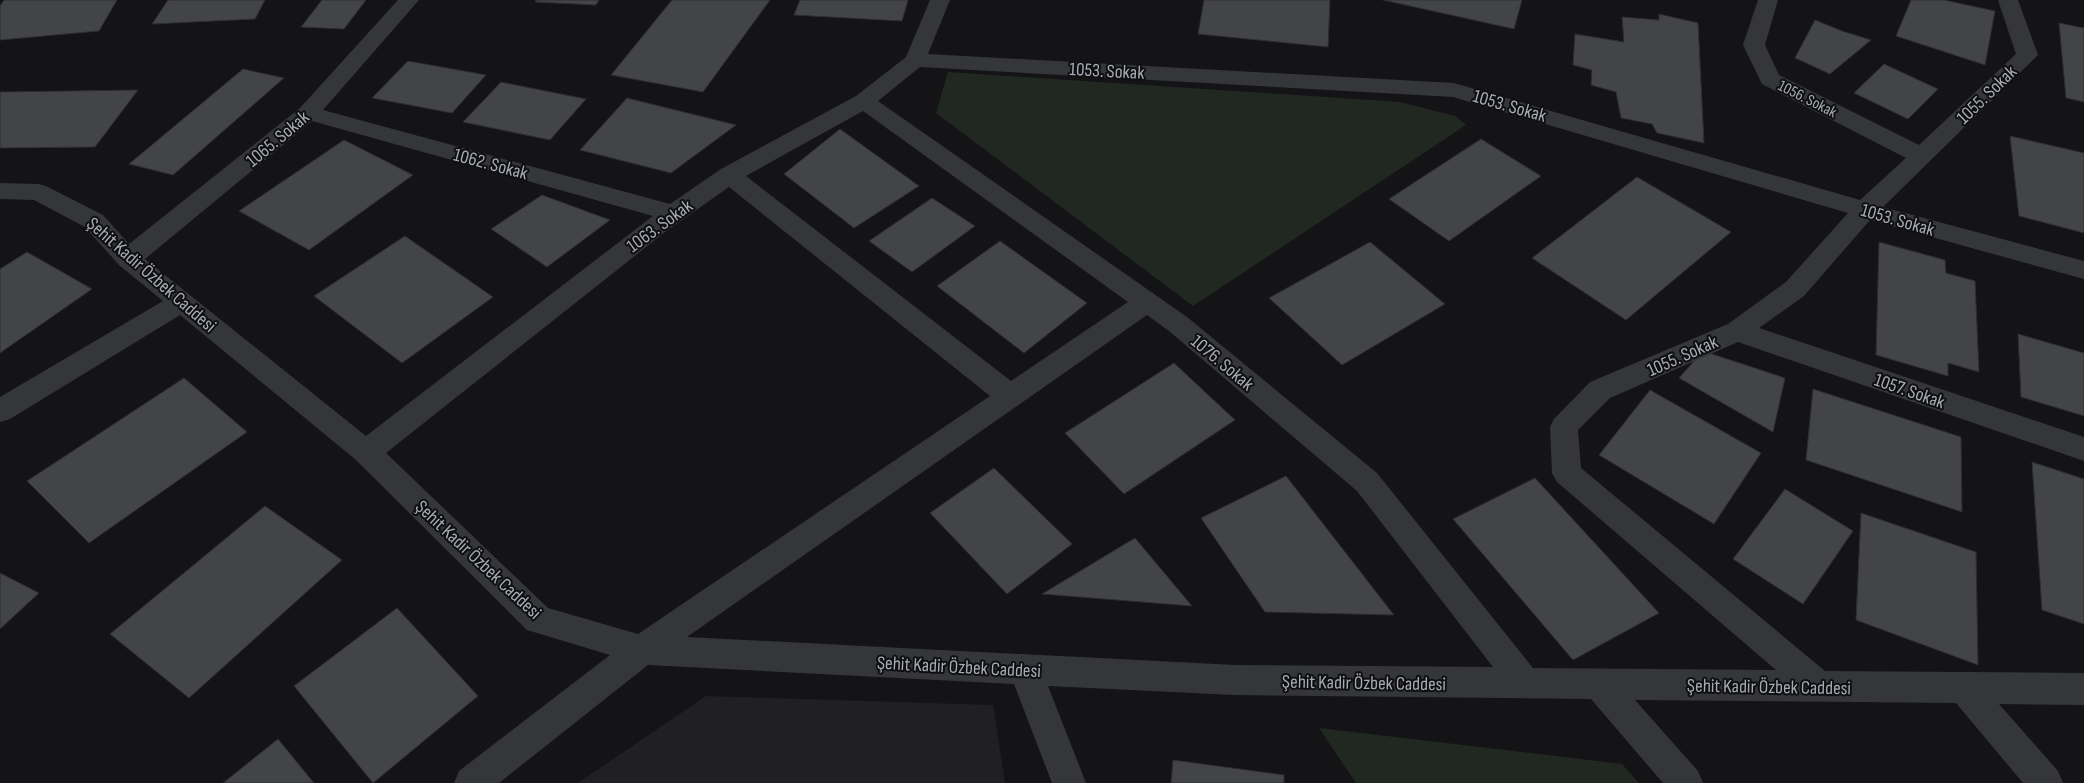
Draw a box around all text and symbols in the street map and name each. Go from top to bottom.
street label: 1053. Sokak [1069,58,1146,85]
street label: 1055. Sokak [1952,60,2022,129]
street label: 1056. Sokak [1775,77,1840,122]
street label: 1053. Sokak [1470,85,1550,128]
street label: 1065. Sokak [242,106,315,172]
street label: 1062. Sokak [451,144,531,186]
street label: 1063. Sokak [622,194,698,258]
street label: 1053. Sokak [1858,199,1938,242]
street label: Şehit Kadir Özbek Caddesi [82,213,220,338]
street label: 1076. Sokak [1186,330,1259,397]
street label: 1055. Sokak [1644,330,1722,382]
street label: 1057. Sokak [1871,369,1948,414]
street label: Şehit Kadir Özbek Caddesi [410,496,546,624]
street label: Şehit Kadir Özbek Caddesi [876,652,1041,683]
street label: Şehit Kadir Özbek Caddesi [1282,671,1446,696]
street label: Şehit Kadir Özbek Caddesi [1687,675,1851,700]

